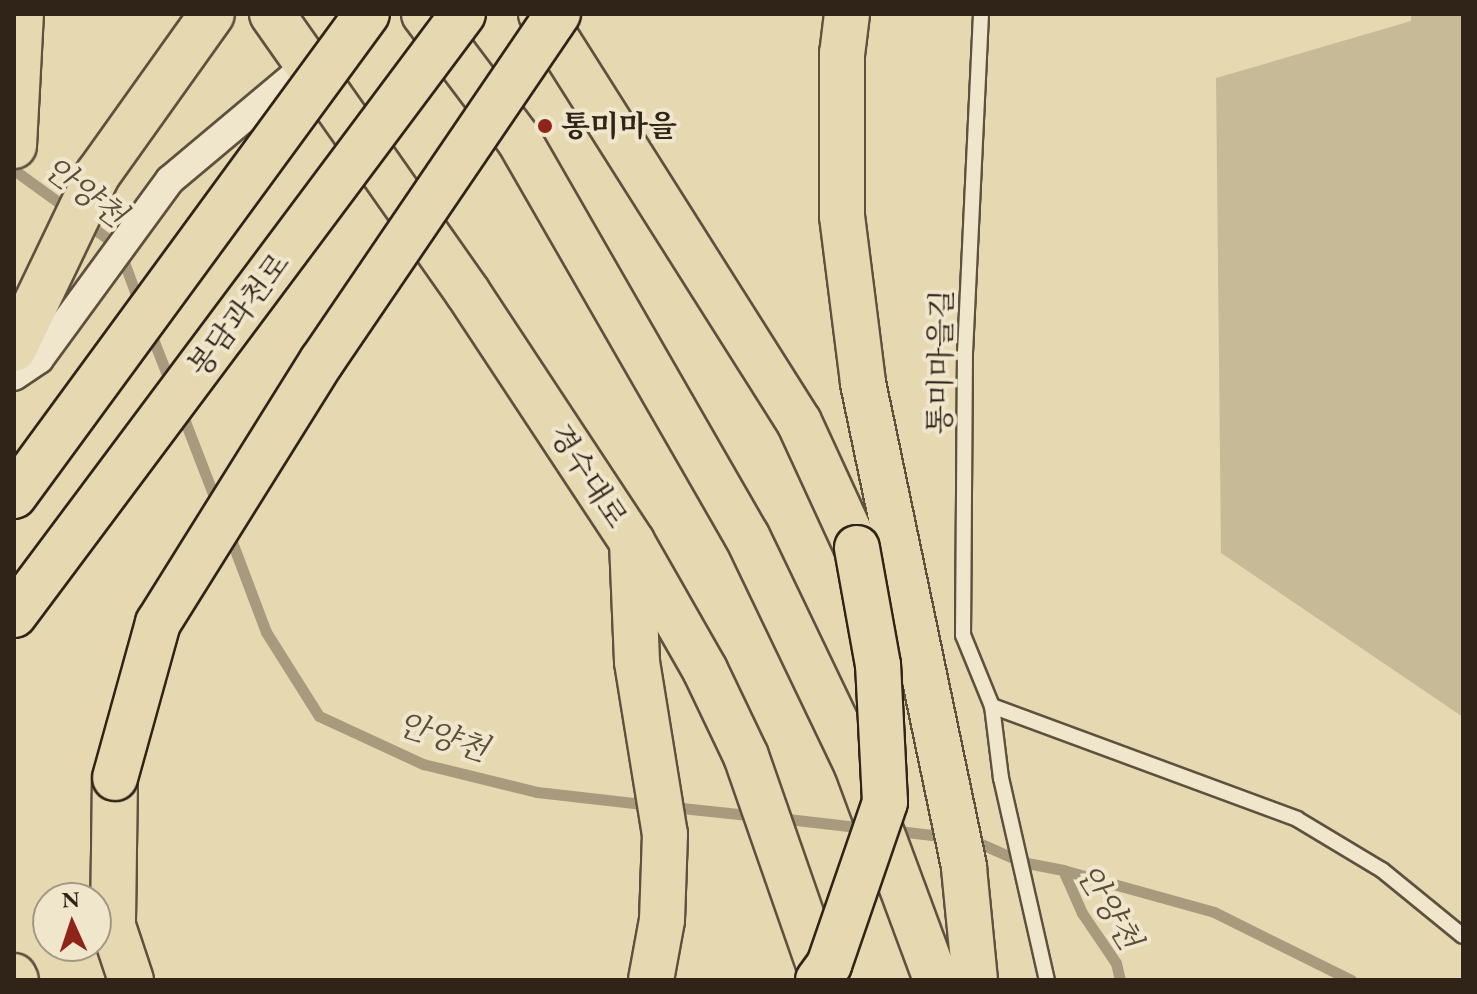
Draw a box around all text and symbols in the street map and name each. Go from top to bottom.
place label: 통미마을 [561,108,677,144]
marker: 통미마을 [536,117,554,135]
water label: 안양천 [36,149,134,235]
street label: 봉담과천로 [181,246,297,384]
street label: 통미마을길 [922,289,960,435]
street label: 경수대로 [541,418,635,534]
water label: 안양천 [393,704,493,770]
water label: 안양천 [1069,857,1149,957]
north arrow [32,882,112,962]
text: N [61,885,80,914]

